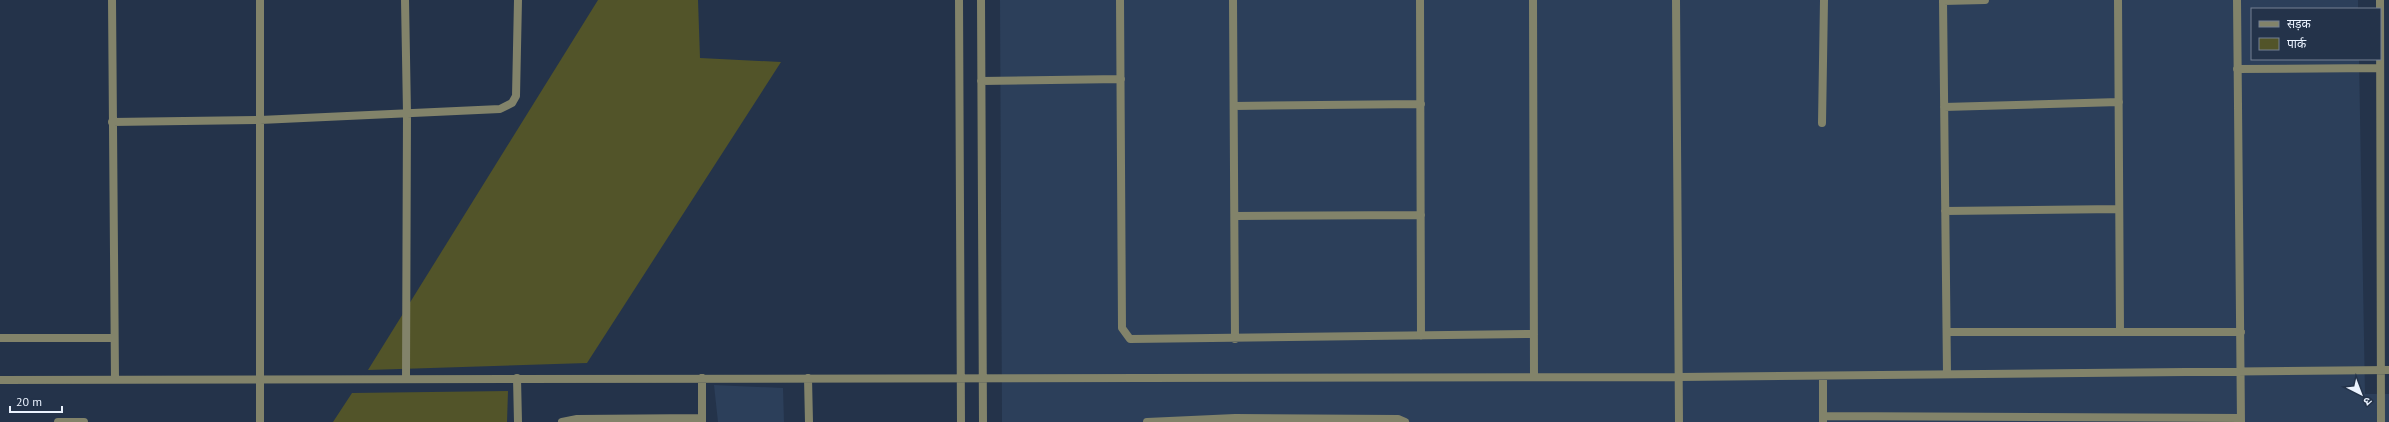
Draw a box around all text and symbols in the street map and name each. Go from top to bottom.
legend [2251,8,2381,60]
text: सड़क [2287,16,2312,31]
text: पार्क [2287,36,2307,51]
north arrow [2341,374,2381,414]
scale bar [10,388,62,414]
text: 20 m [16,394,42,409]
text: उ [2360,394,2375,409]

